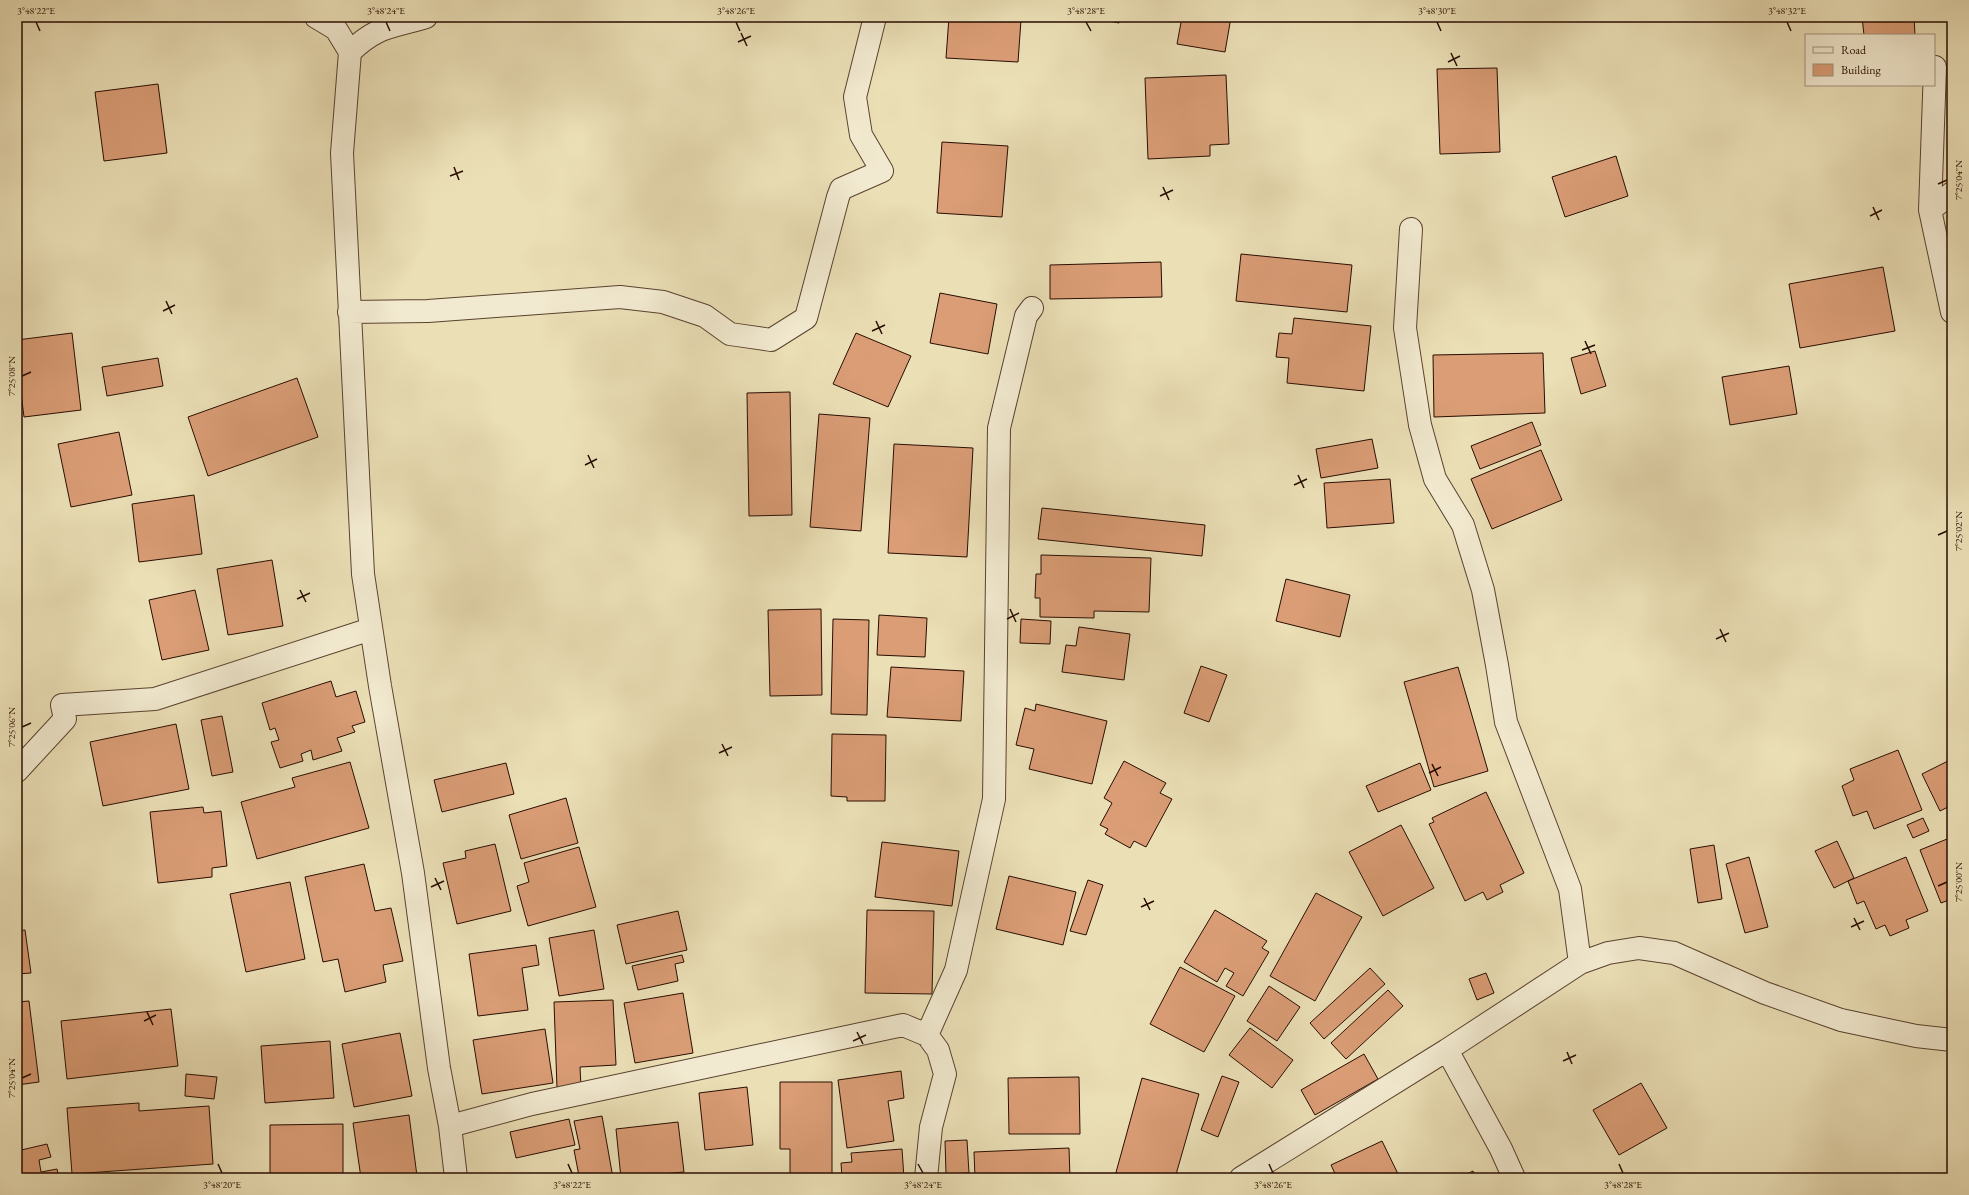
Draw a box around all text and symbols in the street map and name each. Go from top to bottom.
text: 3°48'22"E [17,4,55,17]
text: 3°48'24"E [367,4,405,17]
text: 3°48'26"E [717,4,755,17]
text: 3°48'28"E [1067,4,1105,17]
text: 3°48'30"E [1418,4,1456,17]
text: 3°48'32"E [1768,4,1806,17]
legend [1805,34,1935,86]
text: Road [1841,42,1867,58]
text: Building [1841,62,1882,78]
text: 7°25'04"N [1952,160,1965,200]
text: 7°25'08"N [5,356,18,396]
text: 7°25'02"N [1952,511,1965,551]
text: 7°25'06"N [5,707,18,747]
text: 7°25'00"N [1952,862,1965,902]
text: 7°25'04"N [5,1058,18,1098]
text: 3°48'20"E [203,1178,241,1191]
text: 3°48'22"E [553,1178,591,1191]
text: 3°48'24"E [904,1178,942,1191]
text: 3°48'26"E [1254,1178,1292,1191]
text: 3°48'28"E [1604,1178,1642,1191]

